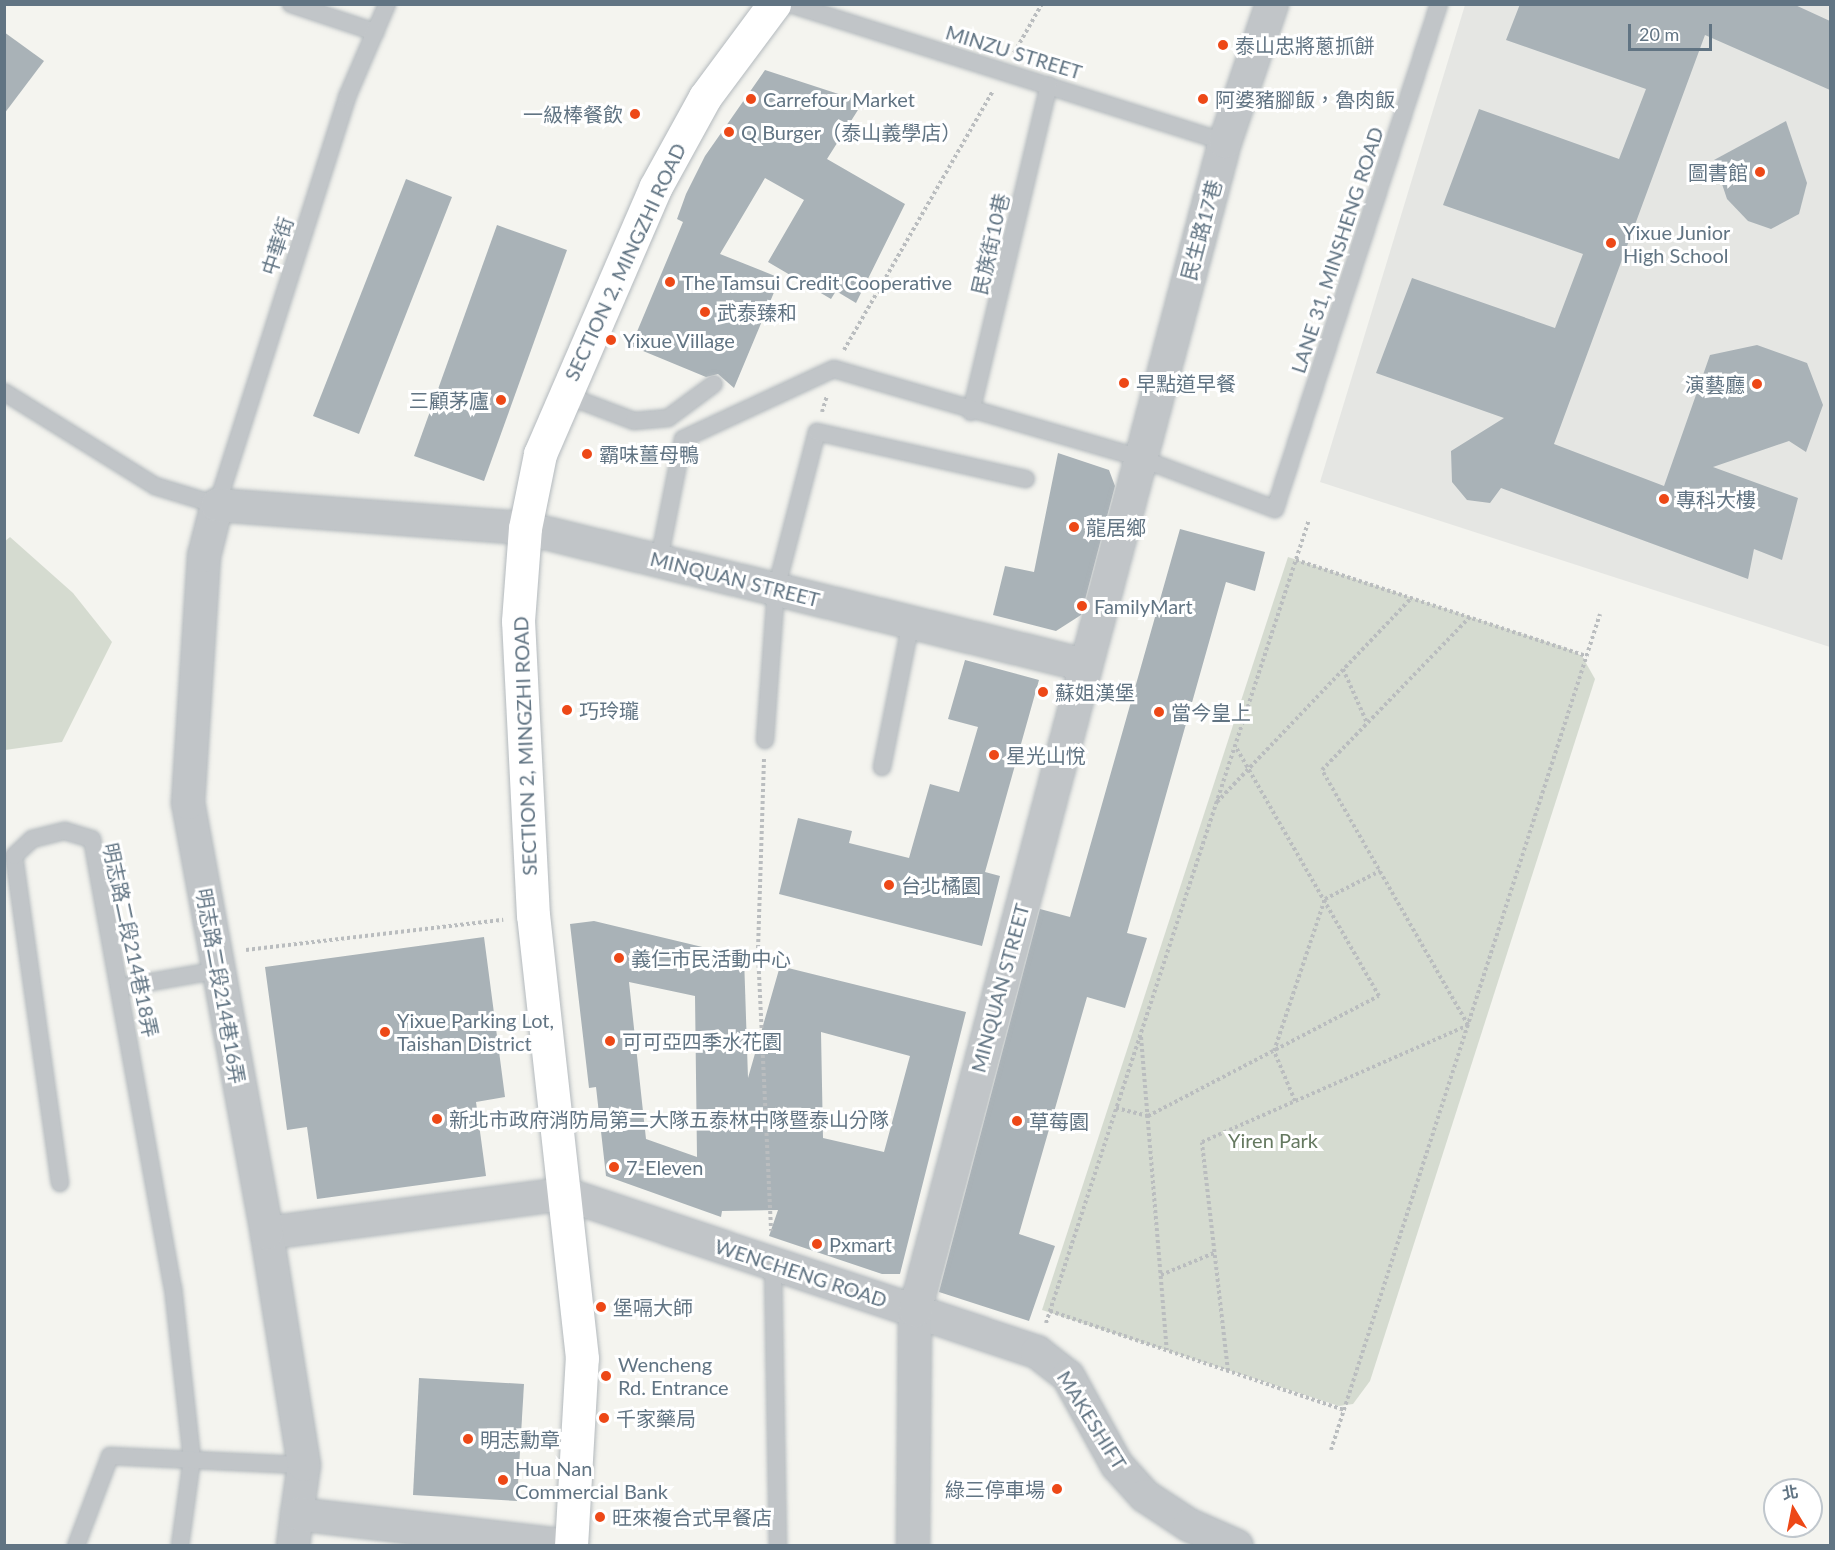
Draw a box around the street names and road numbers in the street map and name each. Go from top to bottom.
street label: MINZU STREET [943,20,1085,84]
street label: LANE 31, MINSHENG ROAD [1286,124,1388,376]
street label: SECTION 2, MINGZHI ROAD [559,139,691,385]
street label: 民生路17巷 [1176,177,1226,283]
street label: 民族街10巷 [967,191,1013,297]
street label: 中華街 [256,214,298,278]
street label: MINQUAN STREET [648,546,822,612]
street label: SECTION 2, MINGZHI ROAD [508,616,542,876]
street label: 明志路二段214巷18弄 [99,841,163,1039]
street label: 明志路二段214巷16弄 [192,886,250,1086]
street label: MINQUAN STREET [966,901,1034,1075]
street label: WENCHENG ROAD [712,1234,890,1312]
street label: MAKESHIFT [1052,1366,1132,1474]

